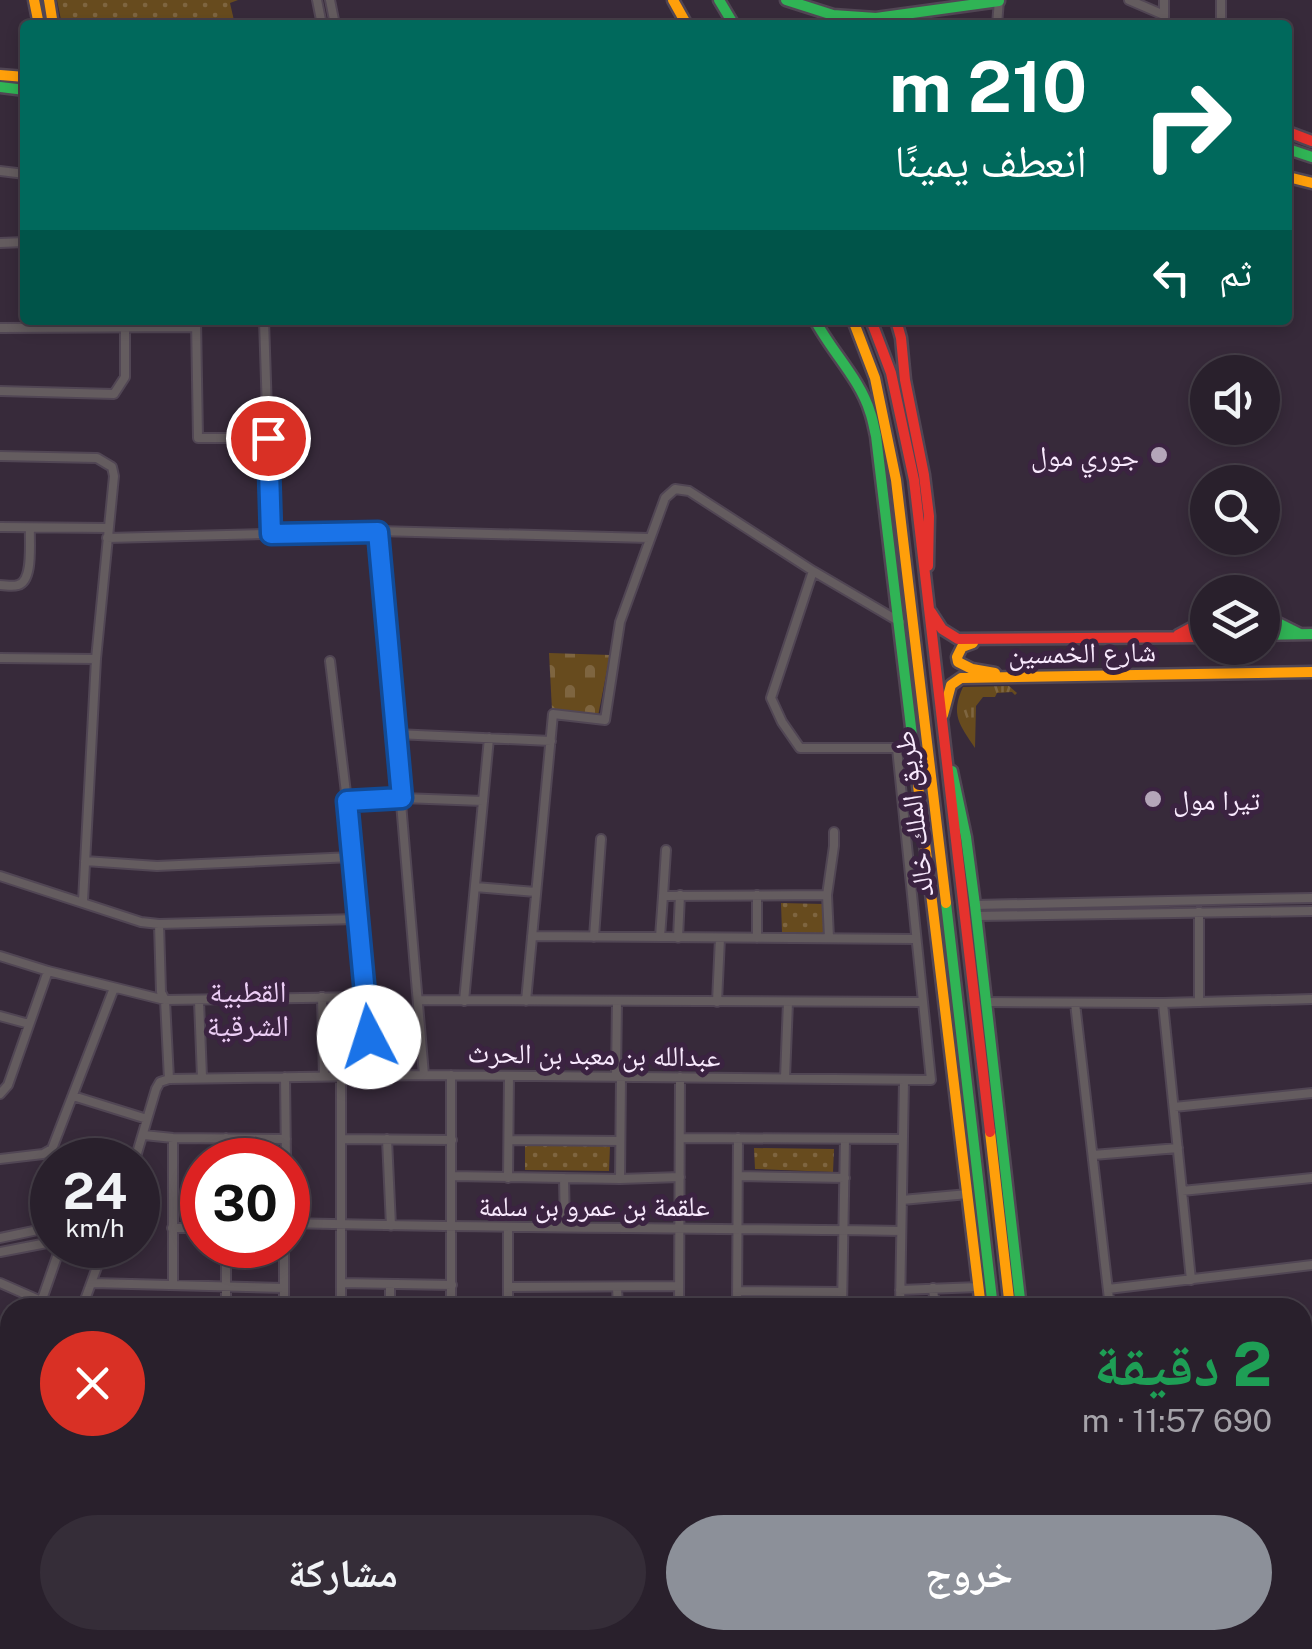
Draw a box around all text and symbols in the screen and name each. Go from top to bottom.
text: 210 m [889,45,1087,128]
icon: right [1122,60,1252,190]
text: انعطف يمينًا [895,134,1087,187]
icon: left [1144,250,1199,305]
text: ثم [1219,250,1252,295]
map controls [1190,355,1280,665]
button: sound [1190,355,1280,445]
pin [226,396,311,481]
icon: arrive [241,411,296,466]
place label: جوري مول [1031,439,1139,479]
marker: جوري مول [1148,444,1170,466]
button: search [1190,465,1280,555]
button: layers [1190,575,1280,665]
street label: شارع الخمسين [1008,634,1156,672]
street label: طريق الملك خالد [886,729,942,899]
place label: تيرا مول [1173,783,1260,817]
marker: تيرا مول [1142,788,1164,810]
district label: القطبية الشرقية [207,973,289,1043]
position arrow [317,985,421,1089]
street label: عبدالله بن معبد بن الحرث [467,1035,721,1075]
speed limit sign: 30 [180,1138,310,1268]
text: 24 [63,1161,127,1220]
street label: علقمة بن عمرو بن سلمة [478,1189,710,1224]
text: km/h [66,1213,124,1243]
text: 2 دقيقة [1094,1329,1272,1400]
button: close [40,1331,145,1436]
text: 690 m · 11:57 [1082,1402,1272,1439]
button: مشاركة [40,1515,646,1630]
button: خروج [666,1515,1272,1630]

